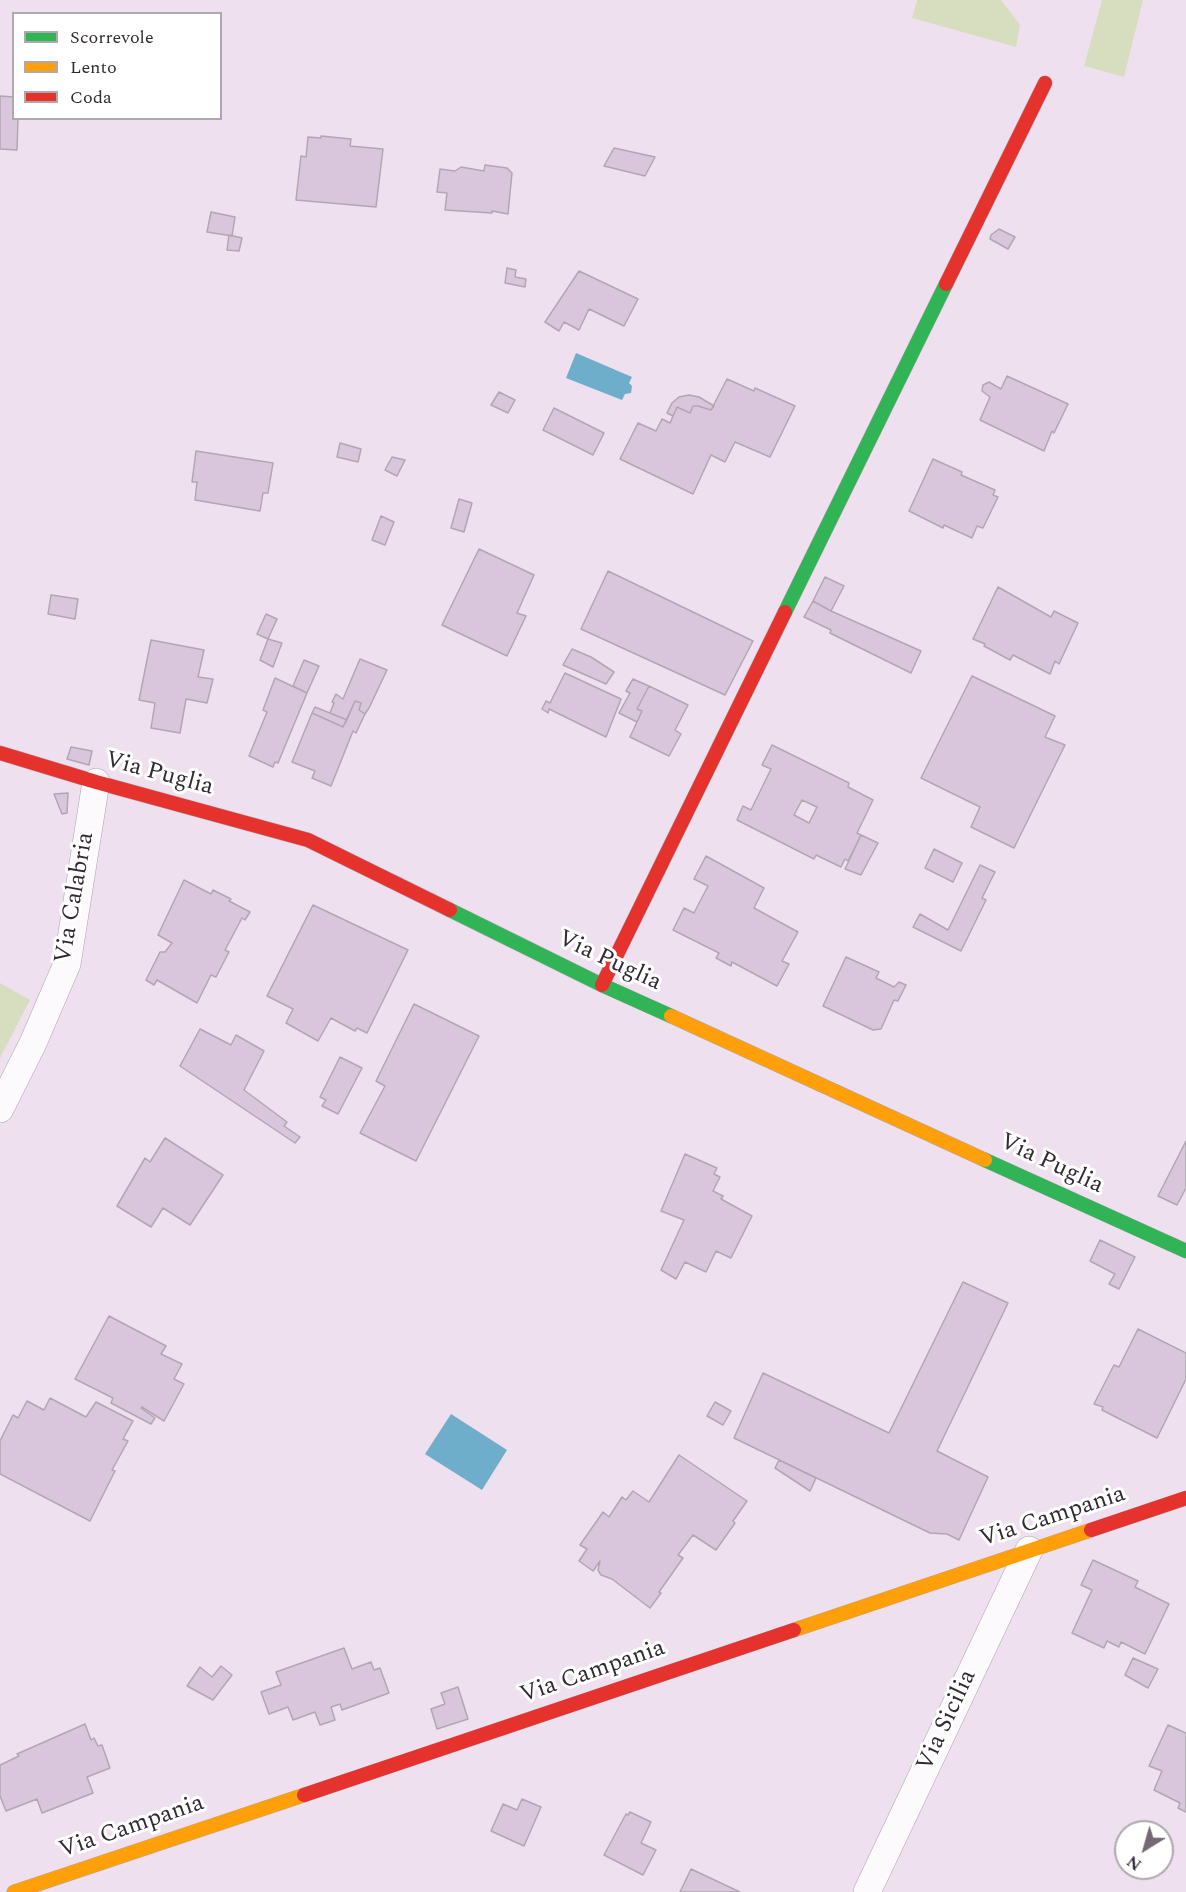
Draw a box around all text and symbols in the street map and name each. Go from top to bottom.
legend [12,12,222,120]
text: Scorrevole [70,24,154,51]
text: Lento [70,54,117,81]
text: Coda [70,84,112,111]
street label: Via Puglia [102,747,216,803]
street label: Via Calabria [50,830,102,966]
street label: Via Puglia [553,926,665,998]
street label: Via Puglia [995,1129,1107,1201]
street label: Via Campania [977,1481,1129,1555]
street label: Via Campania [517,1635,669,1711]
street label: Via Sicilia [912,1666,984,1776]
street label: Via Campania [56,1790,208,1866]
north arrow [1114,1820,1174,1880]
text: N [1122,1849,1147,1876]

